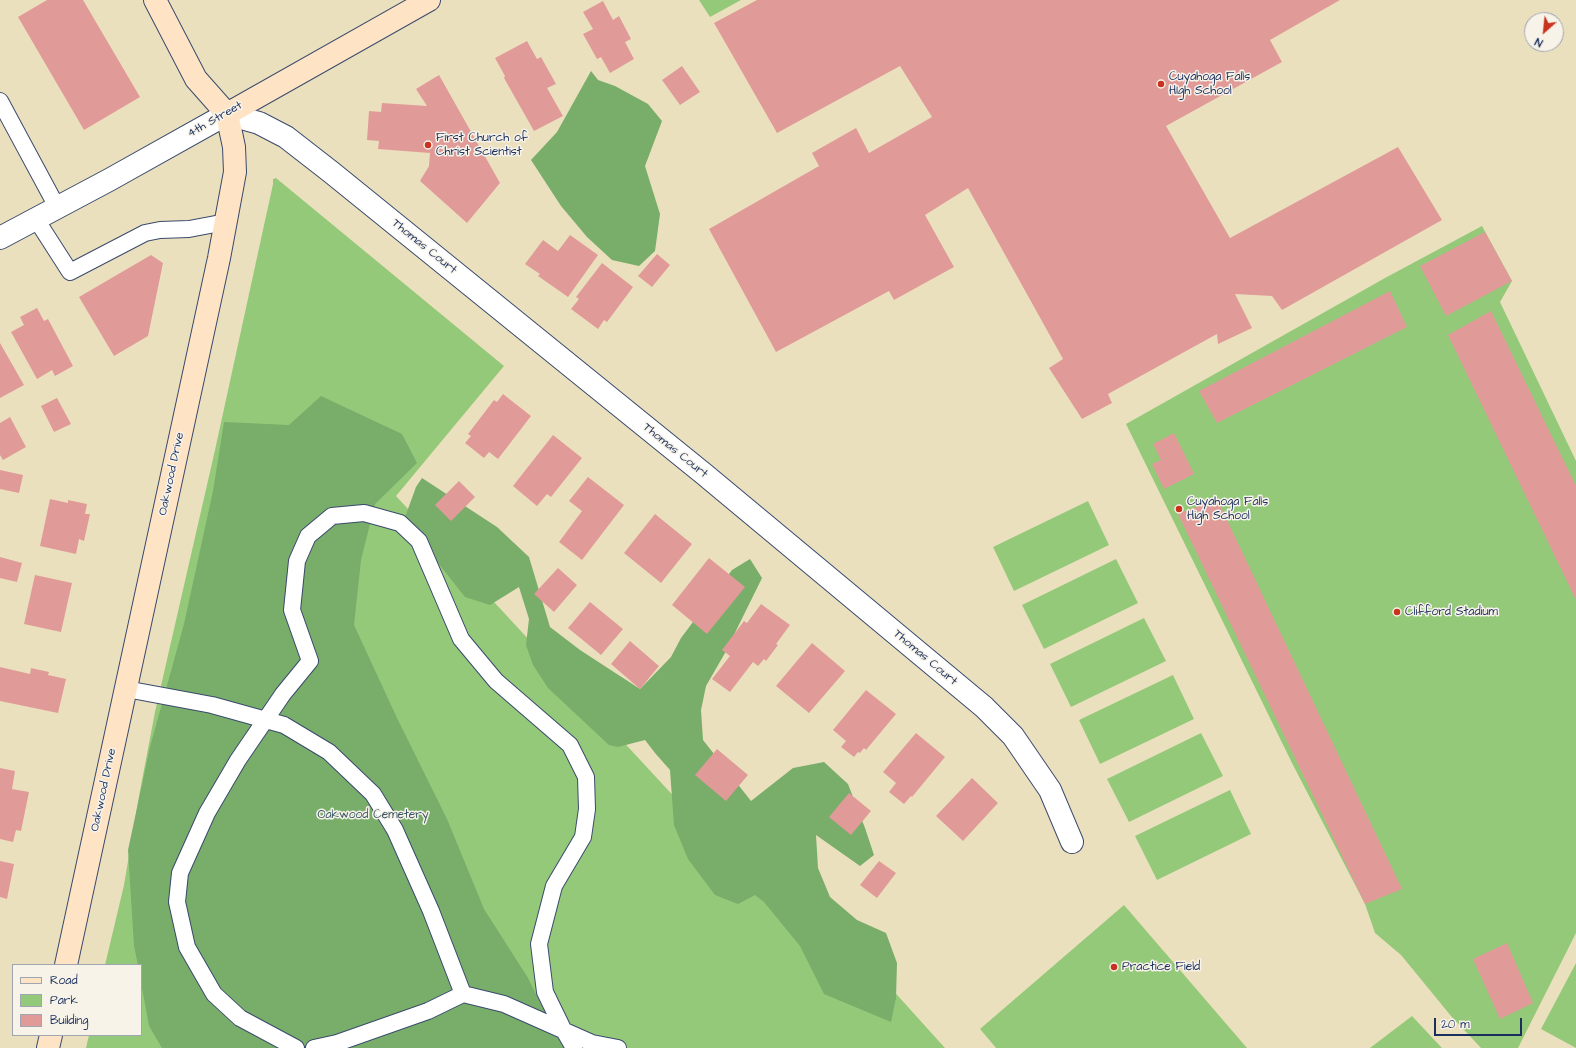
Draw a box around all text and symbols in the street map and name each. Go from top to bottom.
north arrow [1524,12,1564,52]
text: N [1532,34,1545,50]
place label: Cuyahoga Falls HIgh School [1169,70,1250,98]
marker: Cuyahoga Falls HIgh School [1156,79,1166,89]
street label: 4th Street [185,99,245,141]
place label: First Church of Christ Scientist [436,131,528,159]
marker: First Church of Christ Scientist [423,140,433,150]
street label: Thomas Court [389,216,459,278]
street label: Thomas Court [640,420,710,482]
street label: Oakwood Drive [156,431,188,517]
place label: Cuyahoga Falls High School [1187,495,1268,523]
marker: Cuyahoga Falls High School [1174,504,1184,514]
place label: Clifford Stadium [1405,605,1498,619]
marker: Clifford Stadium [1392,607,1402,617]
street label: Thomas Court [890,627,960,689]
street label: Oakwood Drive [88,747,120,833]
park label: Oakwood Cemetery [317,808,429,822]
place label: Practice Field [1122,960,1200,974]
marker: Practice Field [1109,962,1119,972]
legend [12,964,142,1036]
text: Road [50,972,78,989]
text: Park [50,992,78,1009]
scale bar [1436,1010,1524,1036]
text: Building [50,1012,88,1029]
text: 20 m [1441,1016,1470,1033]

